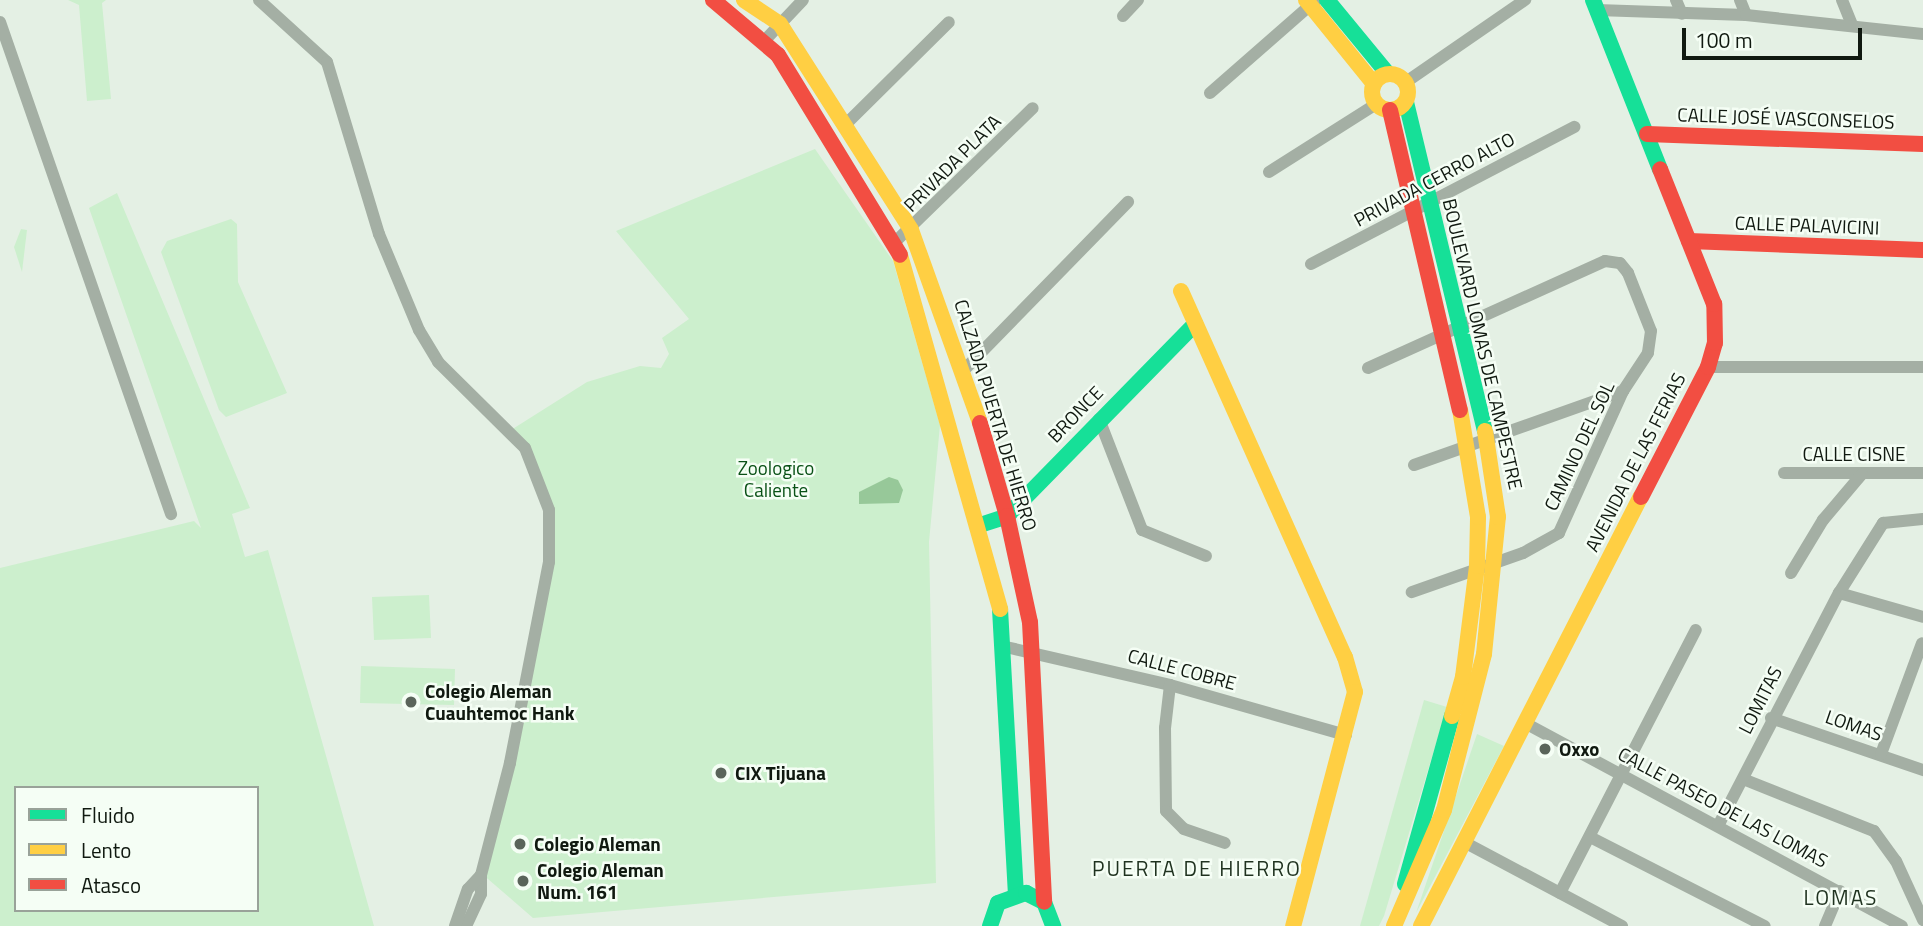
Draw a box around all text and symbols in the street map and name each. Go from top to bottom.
scale bar [1685,14,1865,58]
text: 100 m [1695,24,1752,56]
street label: CALLE JOSÉ VASCONSELOS [1677,103,1895,133]
street label: PRIVADA PLATA [899,110,1005,216]
street label: PRIVADA CERRO ALTO [1350,127,1518,231]
street label: BOULEVARD LOMAS DE CAMPESTRE [1438,196,1528,492]
street label: CALLE PALAVICINI [1734,211,1880,239]
street label: CALZADA PUERTA DE HIERRO [950,297,1042,533]
street label: AVENIDA DE LAS FERIAS [1580,369,1690,555]
street label: CAMINO DEL SOL [1539,378,1619,514]
street label: BRONCE [1043,381,1107,447]
street label: CALLE CISNE [1802,443,1906,465]
park label: Zoologico Caliente [738,457,814,501]
street label: CALLE COBRE [1125,644,1239,694]
street label: LOMITAS [1733,663,1787,737]
place label: Colegio Aleman Cuauhtemoc Hank [425,680,575,724]
marker: Colegio Aleman Cuauhtemoc Hank [403,694,419,710]
street label: LOMAS [1823,705,1885,745]
place label: Oxxo [1559,738,1599,760]
marker: Oxxo [1537,741,1553,757]
street label: CALLE PASEO DE LAS LOMAS [1614,742,1832,872]
place label: CIX Tijuana [735,762,826,784]
marker: CIX Tijuana [713,765,729,781]
legend [14,786,259,912]
text: Fluido [81,799,135,831]
place label: Colegio Aleman [534,833,661,855]
text: Lento [81,834,131,866]
marker: Colegio Aleman [512,836,528,852]
district label: PUERTA DE HIERRO [1094,855,1300,881]
place label: Colegio Aleman Num. 161 [537,859,664,903]
text: Atasco [81,869,141,901]
marker: Colegio Aleman Num. 161 [515,873,531,889]
district label: LOMAS [1804,884,1878,910]

